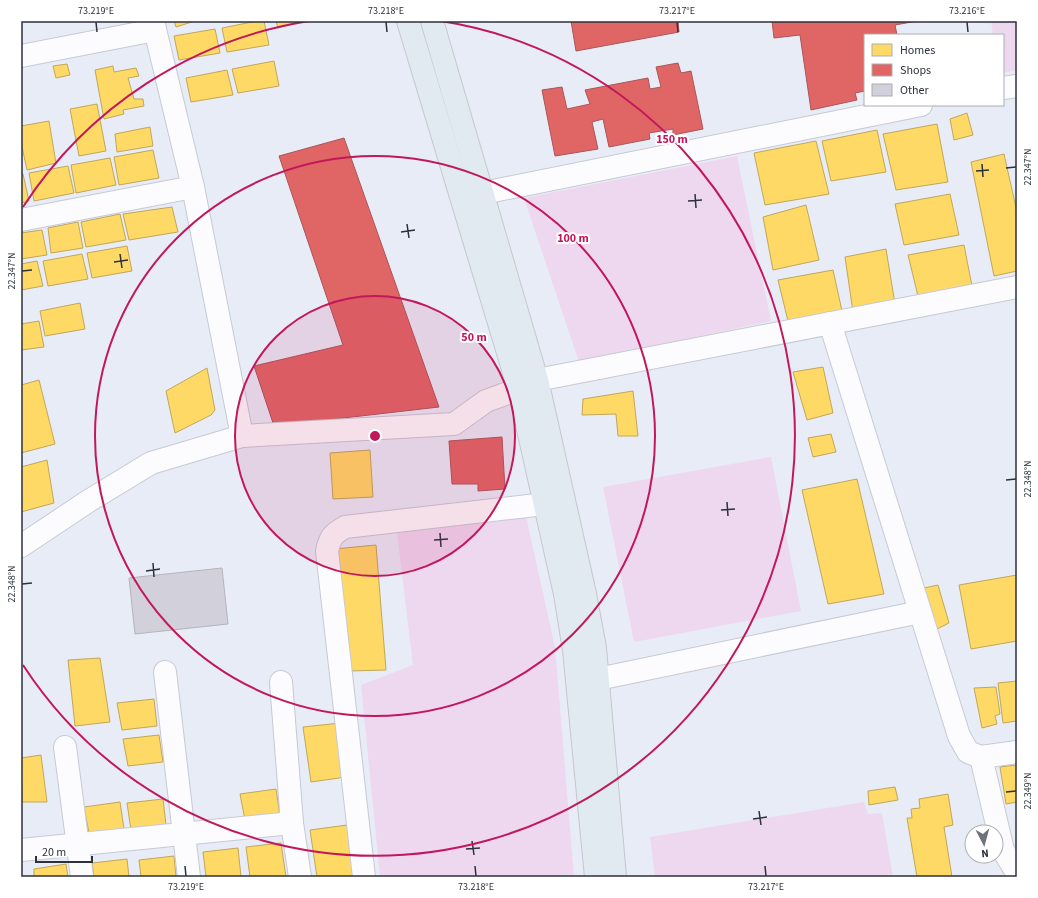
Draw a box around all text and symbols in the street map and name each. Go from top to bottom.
text: 73.219°E [78,4,114,18]
text: 73.218°E [368,4,404,18]
text: 73.217°E [659,4,695,18]
text: 73.216°E [949,4,985,18]
legend [864,34,1004,106]
text: Homes [900,42,935,59]
text: Shops [900,62,931,79]
text: Other [900,82,930,99]
text: 150 m [656,131,688,148]
text: 22.347°N [1021,148,1035,186]
text: 100 m [557,230,589,247]
text: 22.347°N [5,252,19,290]
text: 50 m [461,329,487,346]
centre of rings [368,429,382,443]
text: 22.348°N [1021,460,1035,498]
text: 22.348°N [5,565,19,603]
text: 22.349°N [1021,772,1035,810]
north arrow [964,824,1004,864]
scale bar [36,838,92,864]
text: 20 m [42,844,66,861]
text: N [981,846,989,861]
text: 73.219°E [168,880,204,894]
text: 73.218°E [458,880,494,894]
text: 73.217°E [748,880,784,894]

